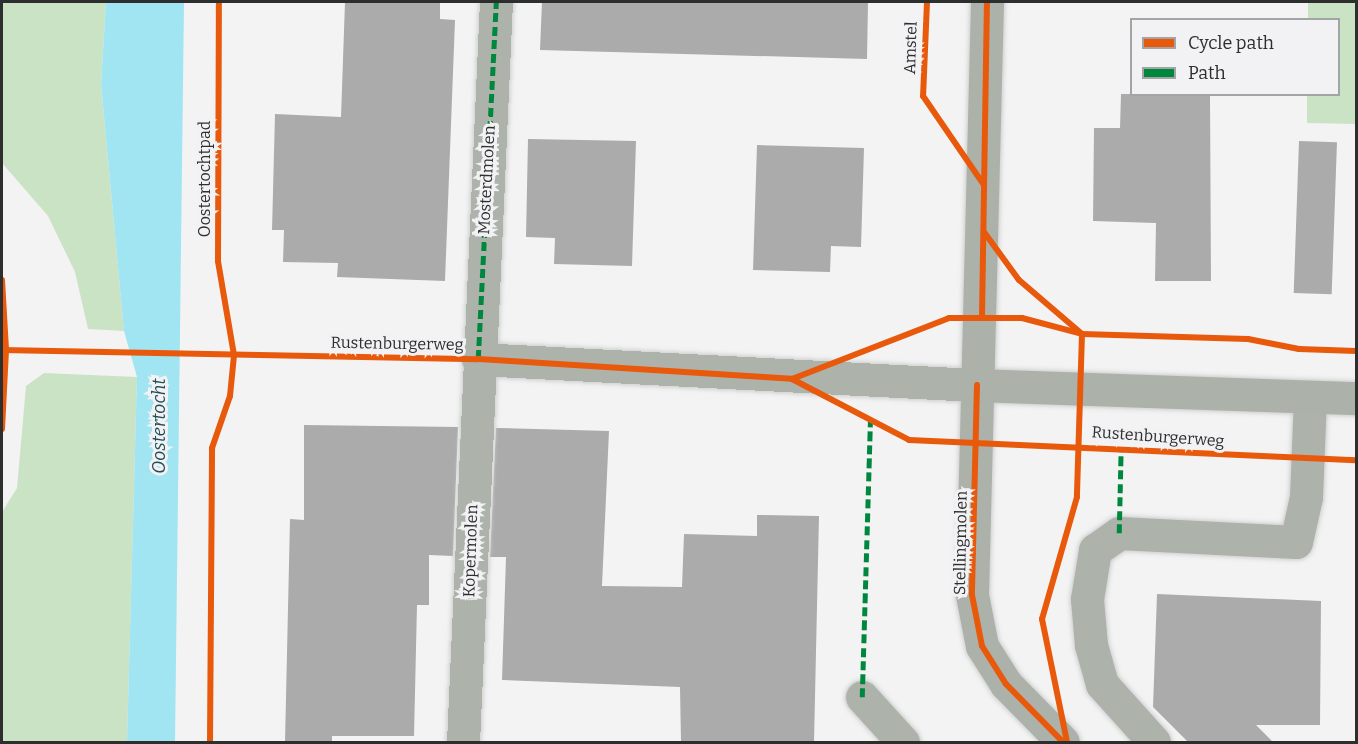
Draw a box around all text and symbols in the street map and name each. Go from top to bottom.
legend [1130,18,1340,96]
street label: Amstel [900,21,922,75]
text: Cycle path [1188,32,1274,54]
text: Path [1188,62,1226,84]
street label: Oostertochtpad [195,121,215,237]
street label: Mosterdmolen [475,125,499,235]
street label: Rustenburgerweg [330,333,464,355]
water label: Oostertocht [148,378,170,474]
street label: Rustenburgerweg [1091,423,1225,451]
street label: Stellingmolen [950,491,972,595]
street label: Kopermolen [460,504,482,598]

